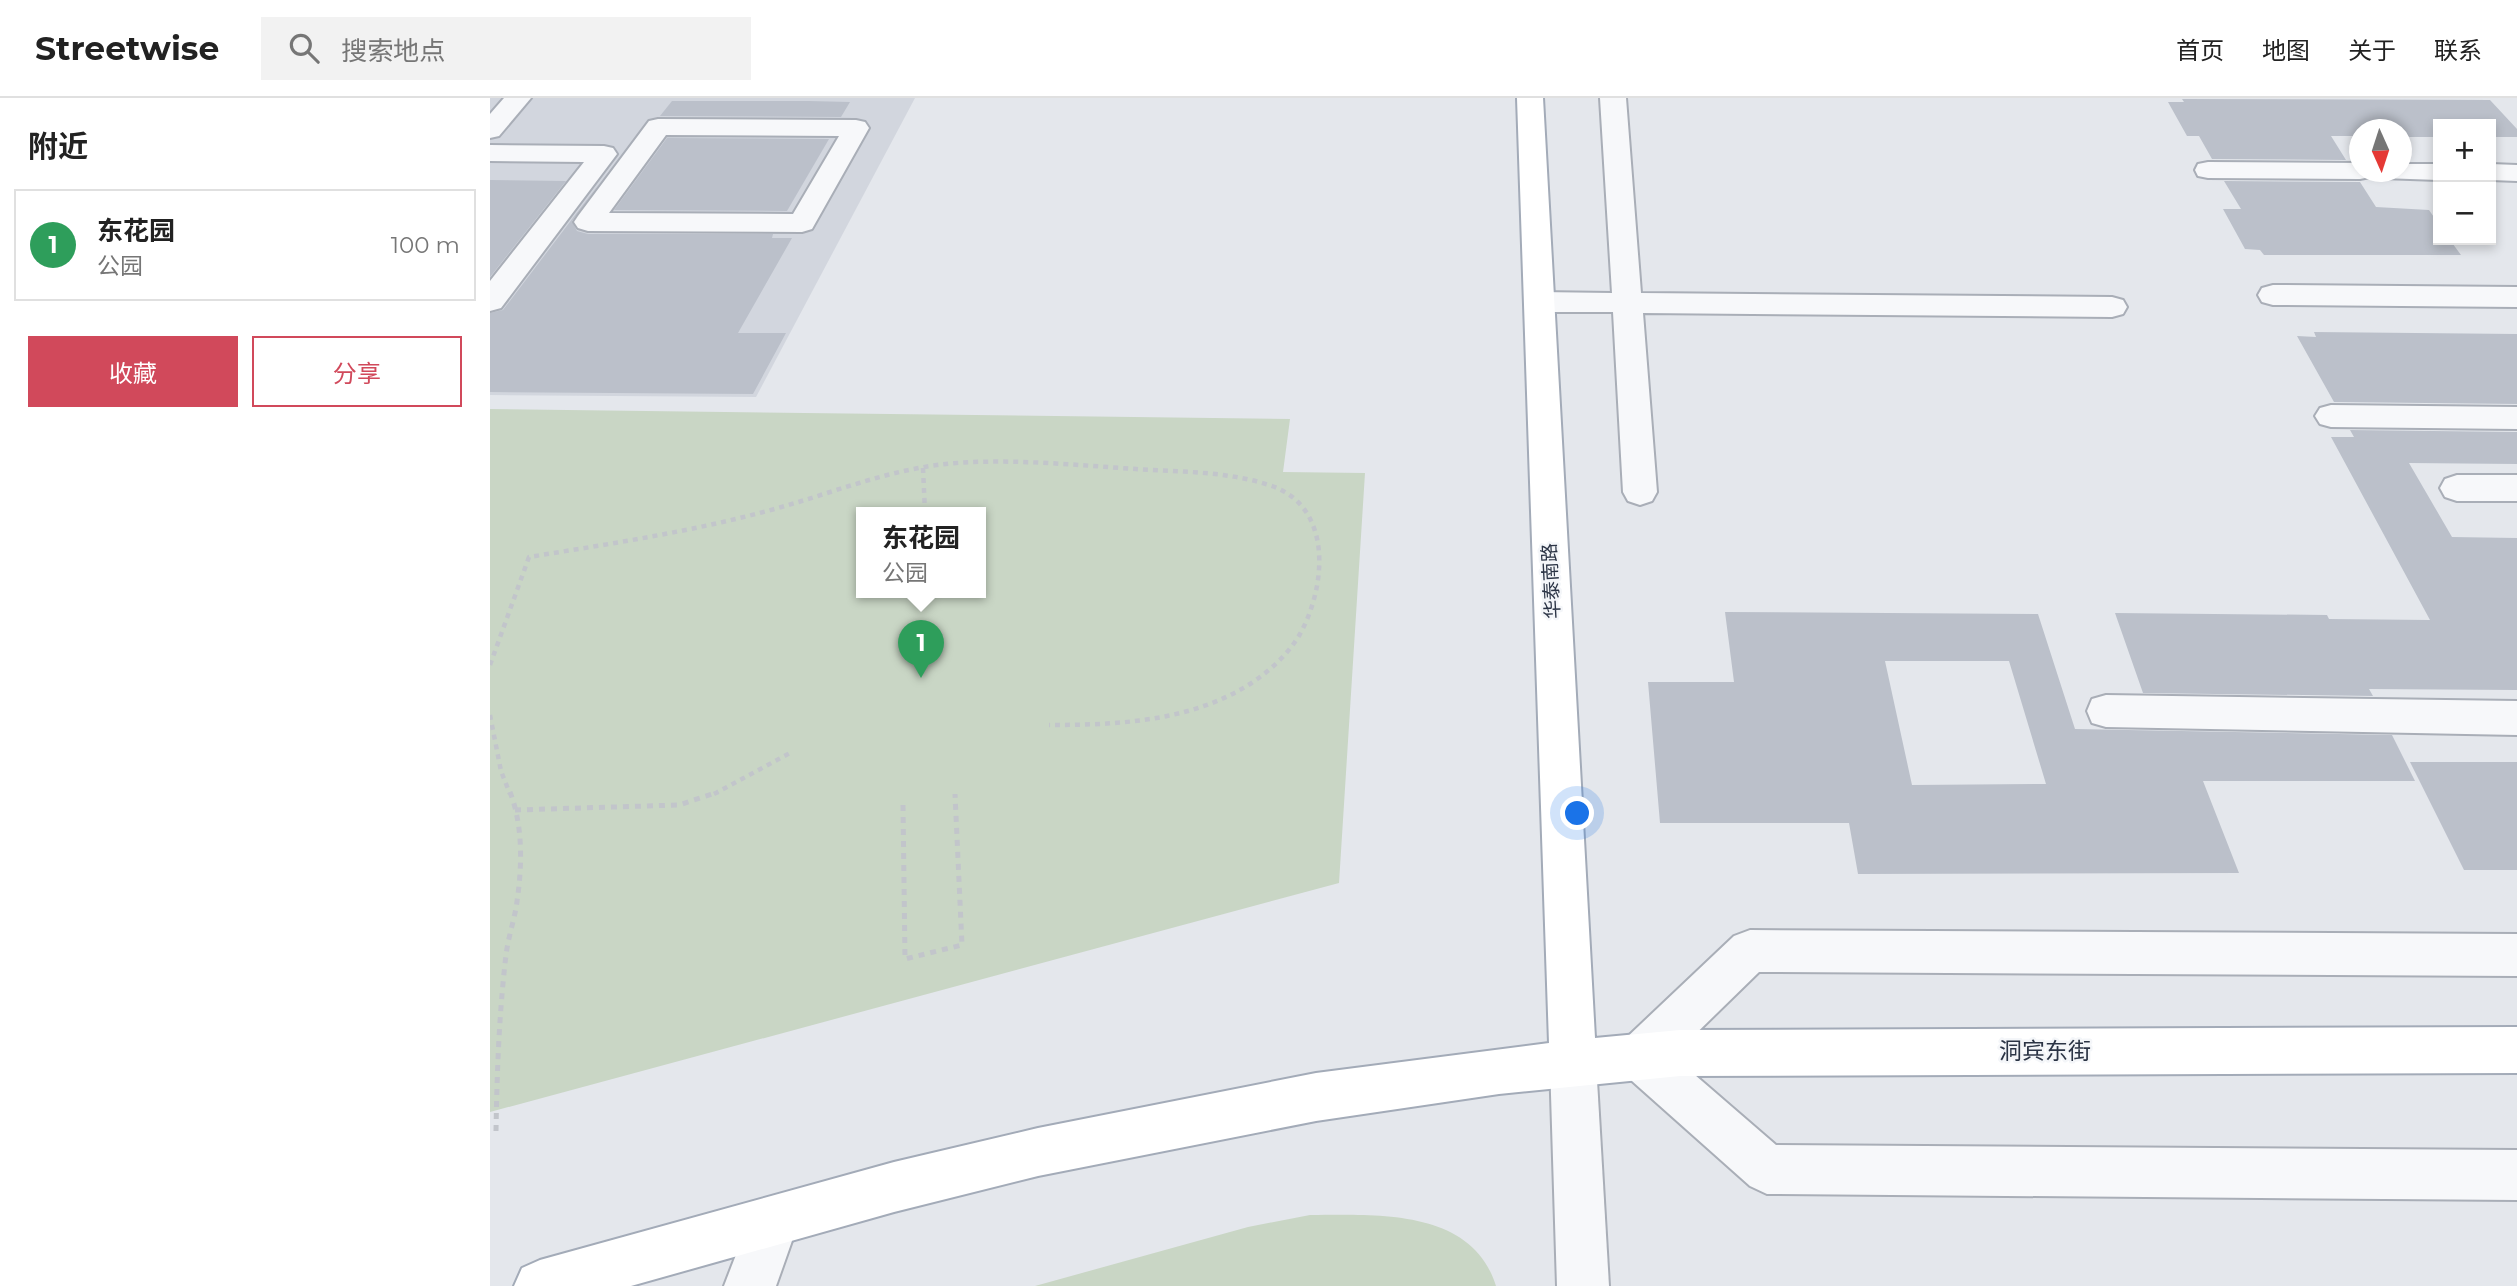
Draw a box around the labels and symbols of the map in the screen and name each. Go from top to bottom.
north arrow [2349,119,2412,182]
street label: 华泰南路 [1538,542,1564,620]
pin: 1 [898,620,944,678]
your location [1560,796,1594,830]
street label: 洞宾东街 [1999,1037,2091,1065]

